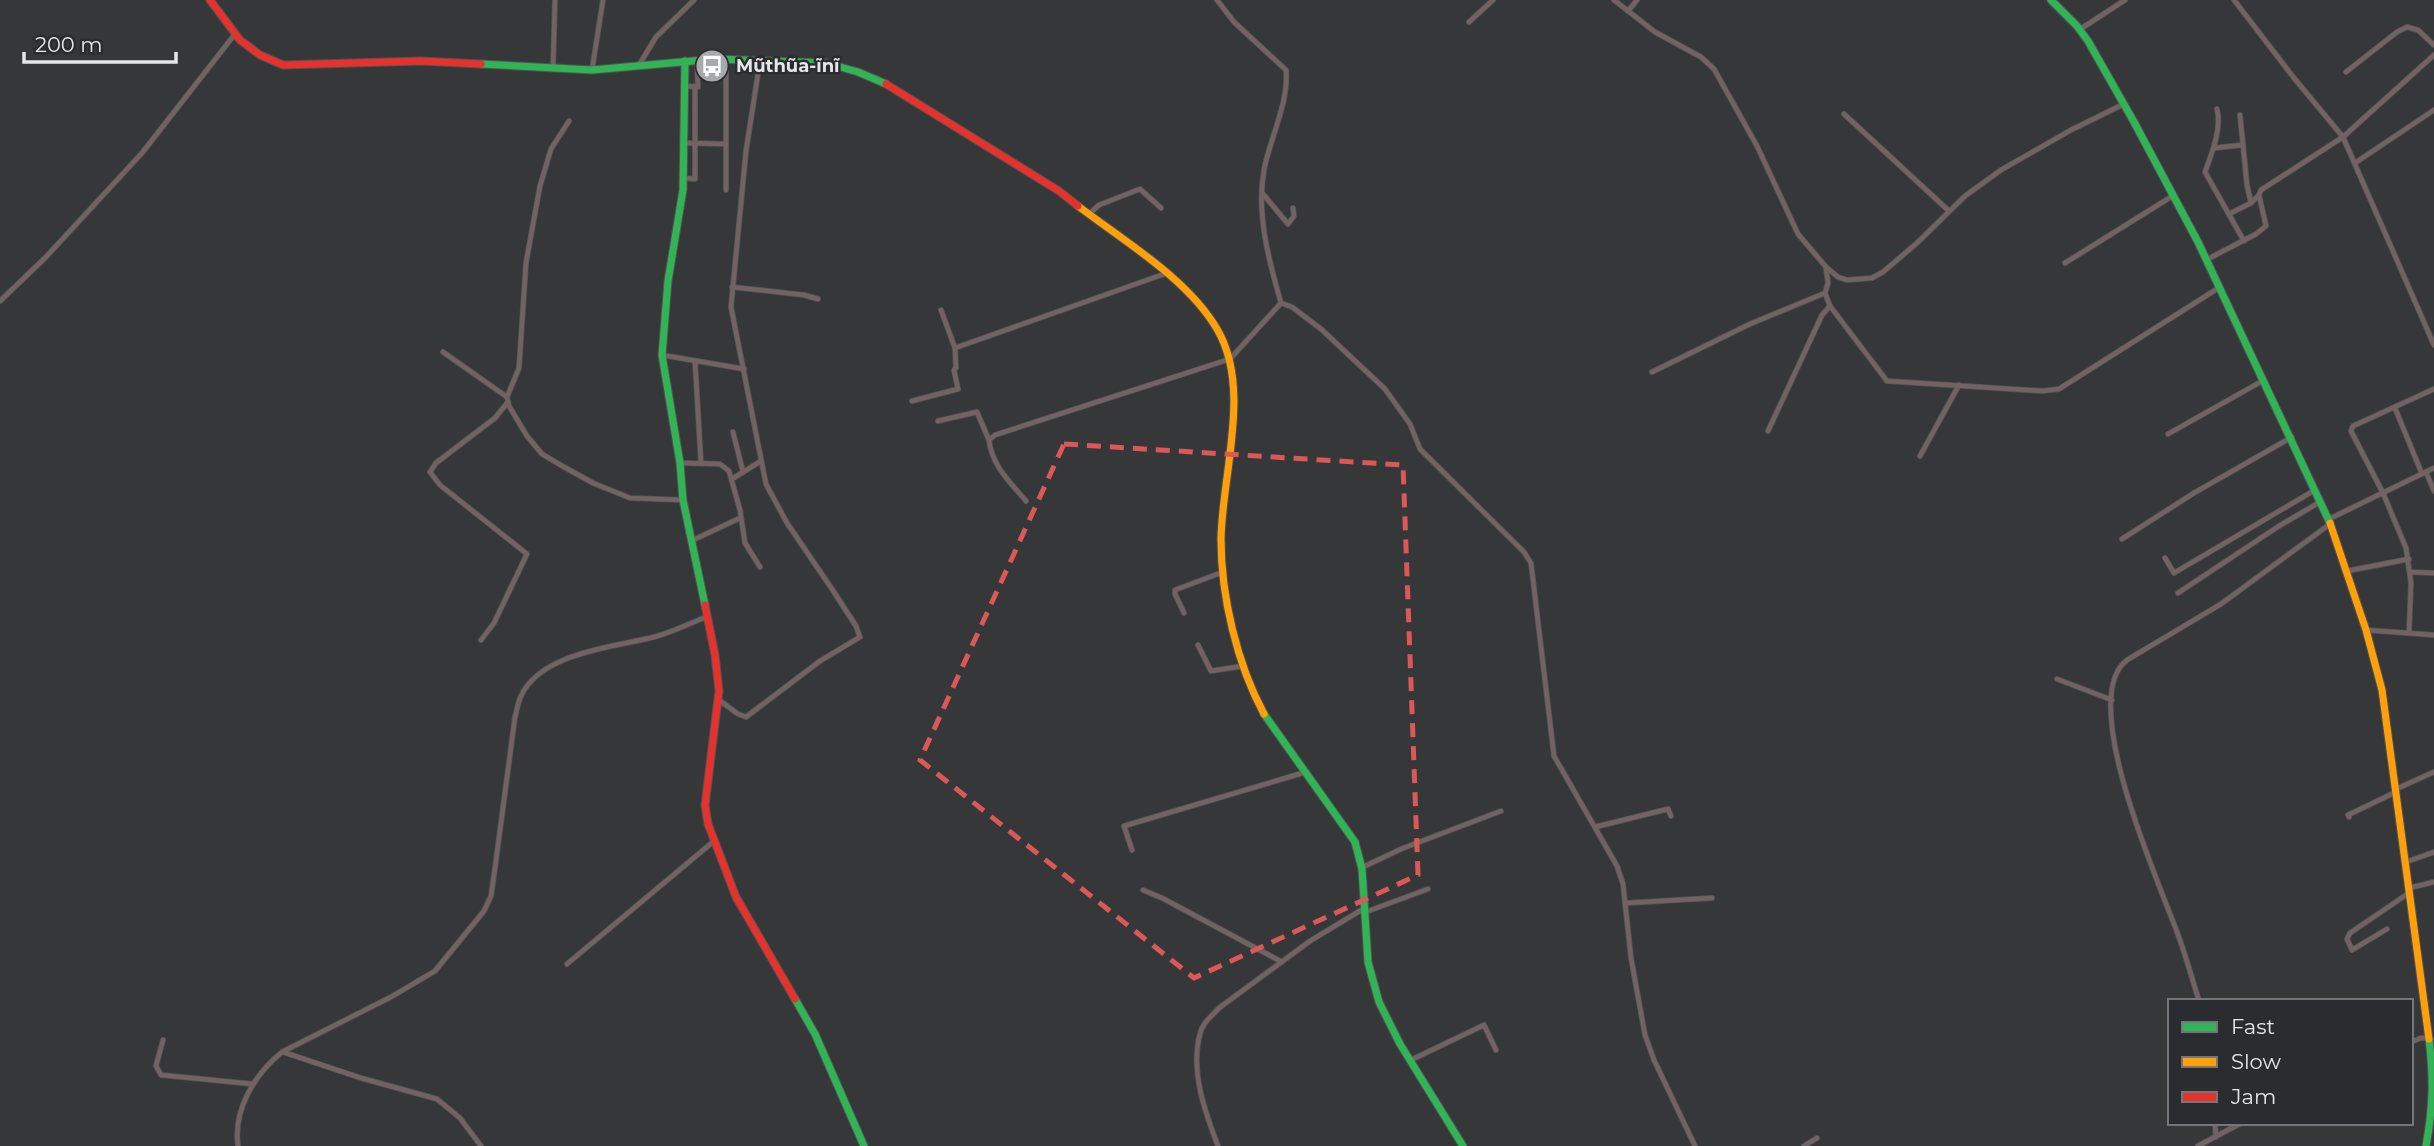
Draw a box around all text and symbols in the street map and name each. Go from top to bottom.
scale bar [24,21,177,65]
text: 200 m [35,32,102,57]
bus stop icon: Mũthũa-ĩnĩ [693,47,731,85]
place label: Mũthũa-ĩnĩ [736,55,840,77]
legend [2168,999,2413,1125]
text: Fast [2231,1014,2275,1039]
text: Slow [2231,1049,2281,1074]
text: Jam [2230,1084,2276,1109]

